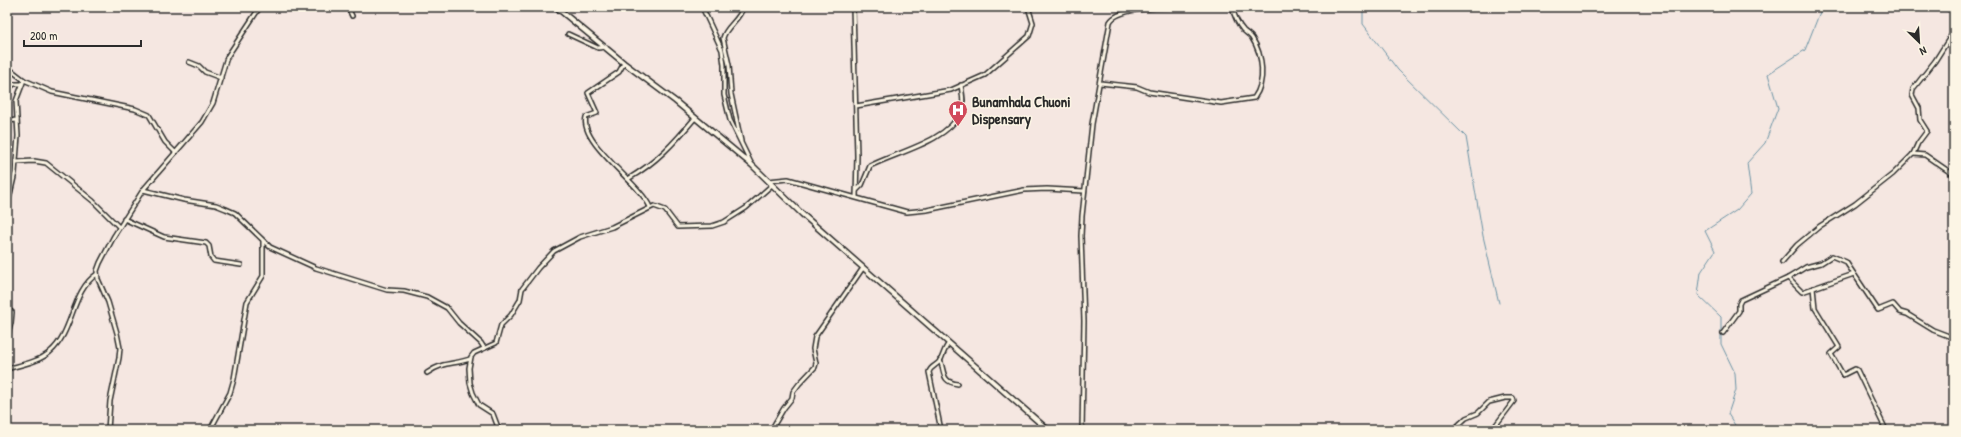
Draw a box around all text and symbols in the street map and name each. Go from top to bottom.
scale bar [24,22,141,48]
north arrow [1899,22,1939,62]
text: 200 m [30,27,57,44]
text: N [1917,43,1929,59]
place label: Bunamhala Chuoni Dispensary [972,91,1071,130]
hospital icon: Bunamhala Chuoni Dispensary [947,99,969,127]

